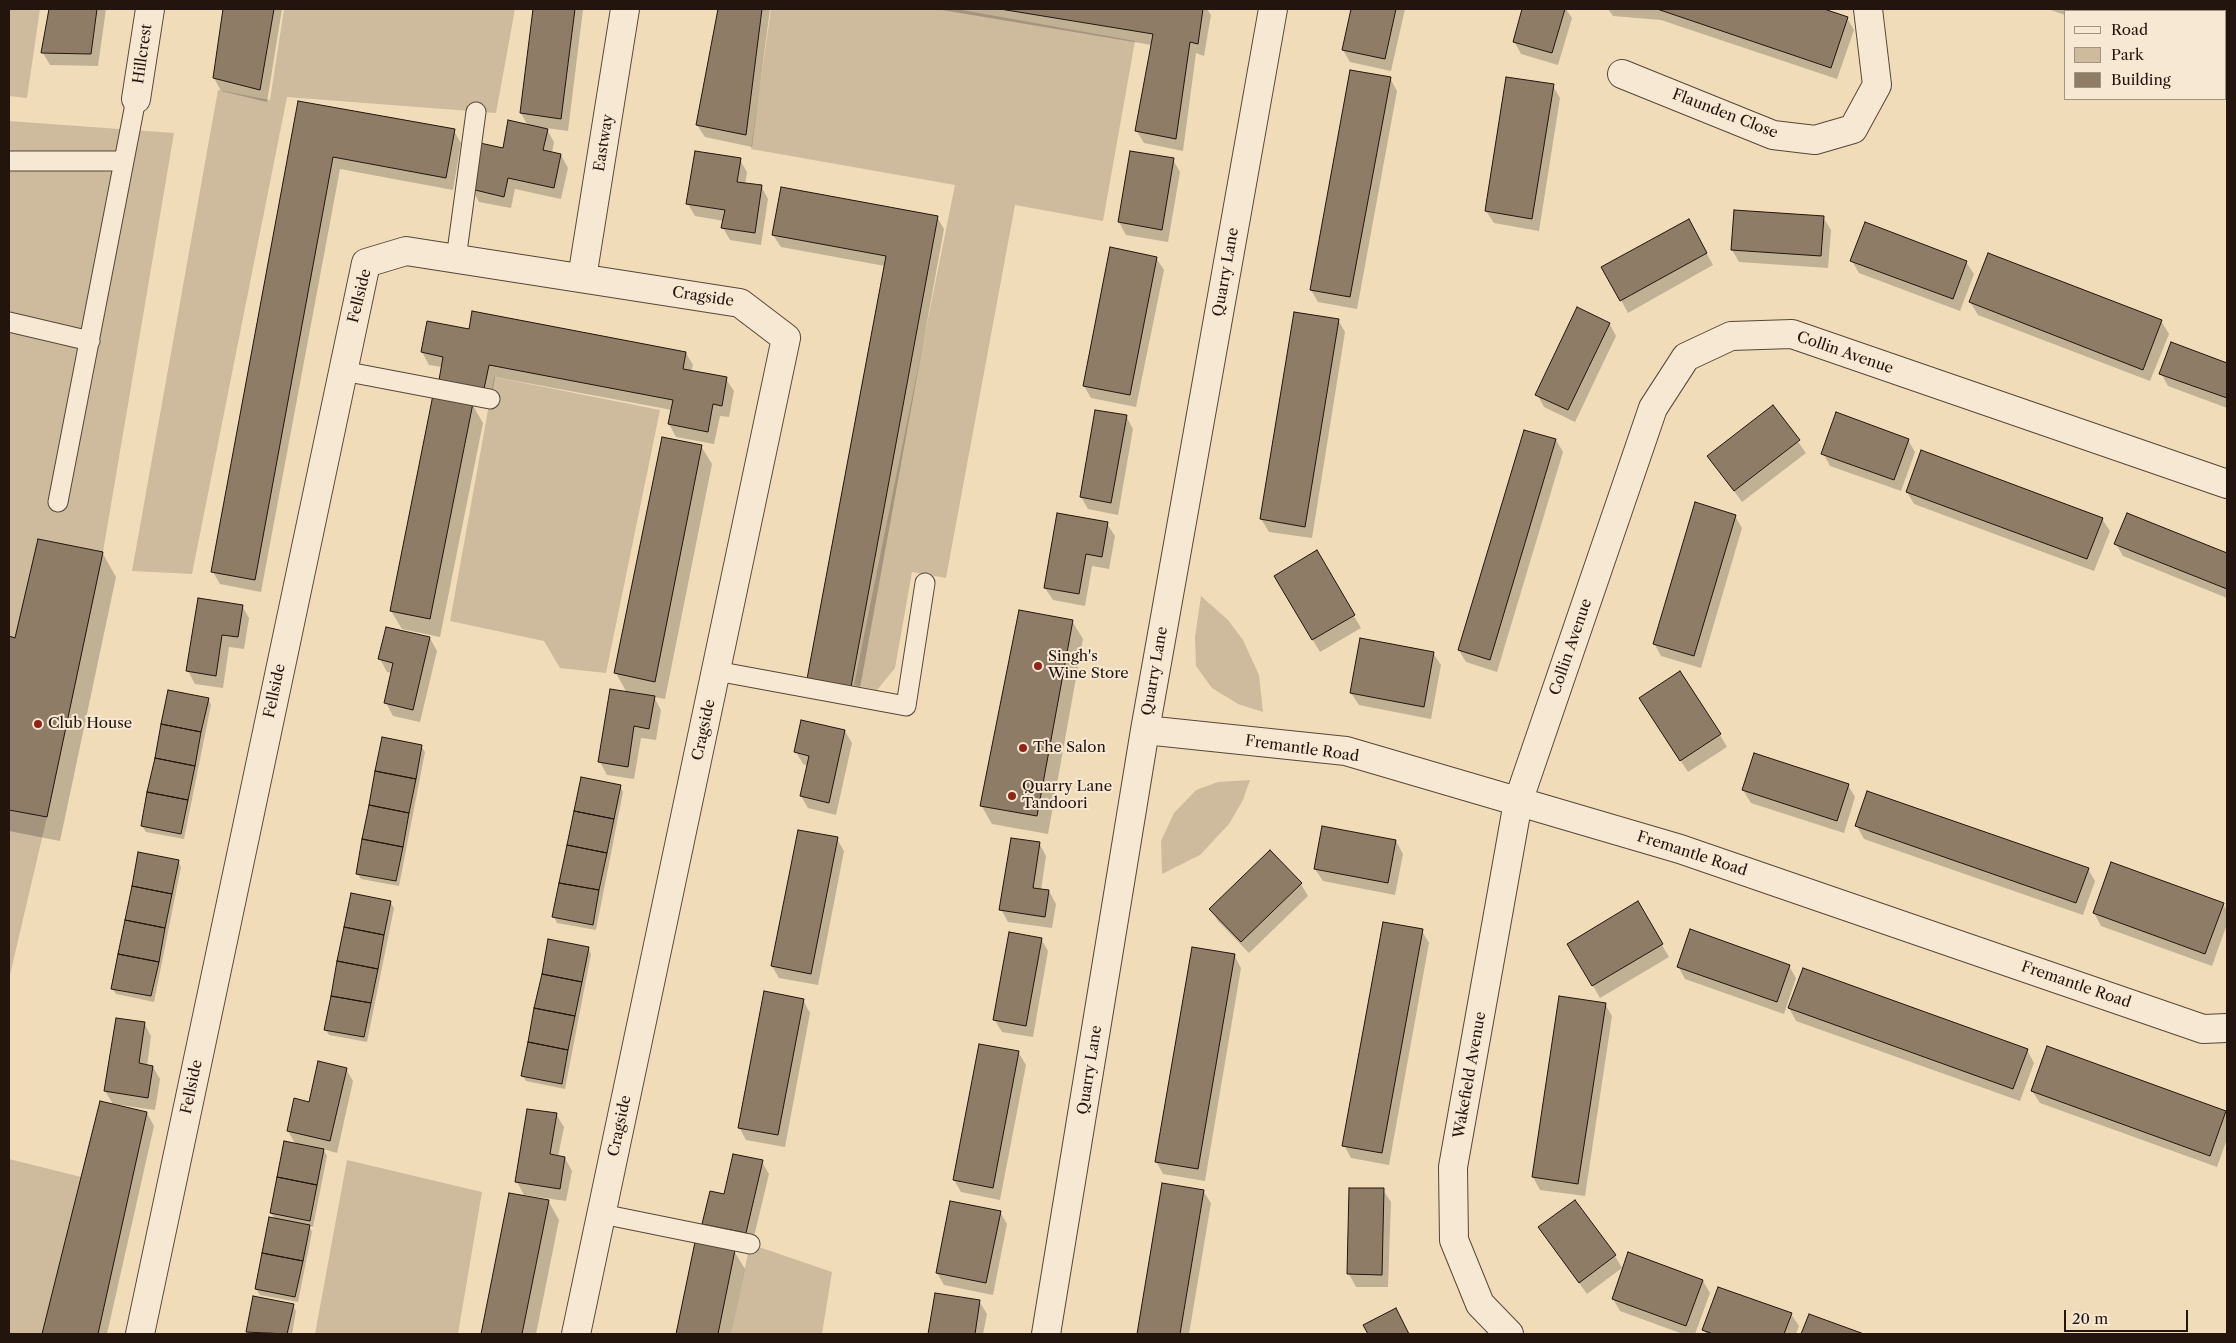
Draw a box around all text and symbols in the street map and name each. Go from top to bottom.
legend [2064,10,2226,100]
text: Road [2111,20,2148,39]
street label: Hillcrest [130,23,156,85]
text: Park [2111,45,2144,64]
text: Building [2111,70,2171,89]
street label: Flaunden Close [1670,86,1780,142]
street label: Eastway [591,113,617,173]
street label: Quarry Lane [1209,226,1243,318]
street label: Fellside [345,267,375,325]
street label: Cragside [671,283,735,311]
street label: Collin Avenue [1794,328,1896,378]
street label: Collin Avenue [1546,596,1596,698]
street label: Quarry Lane [1138,625,1172,717]
place label: Singh's Wine Store [1048,648,1129,683]
marker: Singh's Wine Store [1032,660,1044,672]
street label: Fellside [260,662,290,720]
street label: Cragside [689,698,719,762]
place label: Club House [48,715,132,733]
marker: Club House [32,718,44,730]
street label: Fremantle Road [1244,732,1360,766]
place label: The Salon [1033,739,1106,757]
marker: The Salon [1017,742,1029,754]
place label: Quarry Lane Tandoori [1022,778,1112,813]
marker: Quarry Lane Tandoori [1006,790,1018,802]
street label: Fremantle Road [1635,828,1749,880]
street label: Fremantle Road [2019,958,2133,1012]
street label: Wakefield Avenue [1450,1010,1490,1140]
street label: Quarry Lane [1074,1024,1106,1116]
street label: Fellside [177,1058,207,1116]
street label: Cragside [605,1094,635,1158]
scale bar [2066,1300,2190,1332]
text: 20 m [2072,1309,2108,1328]

